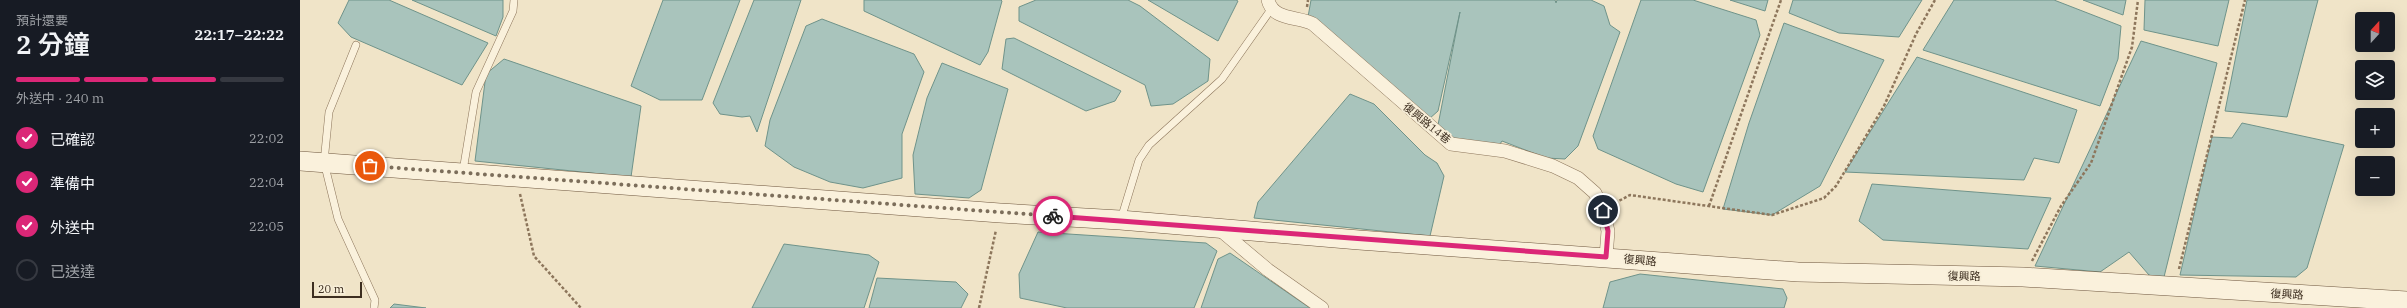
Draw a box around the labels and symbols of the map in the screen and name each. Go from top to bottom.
north arrow [2355,12,2395,52]
street label: 復興路14巷 [1400,100,1454,146]
pin [353,149,387,183]
pin [1586,193,1620,227]
courier [1033,196,1073,236]
street label: 復興路 [1623,252,1657,268]
street label: 復興路 [1947,269,1981,283]
scale bar [312,280,362,299]
street label: 復興路 [2270,286,2304,302]

